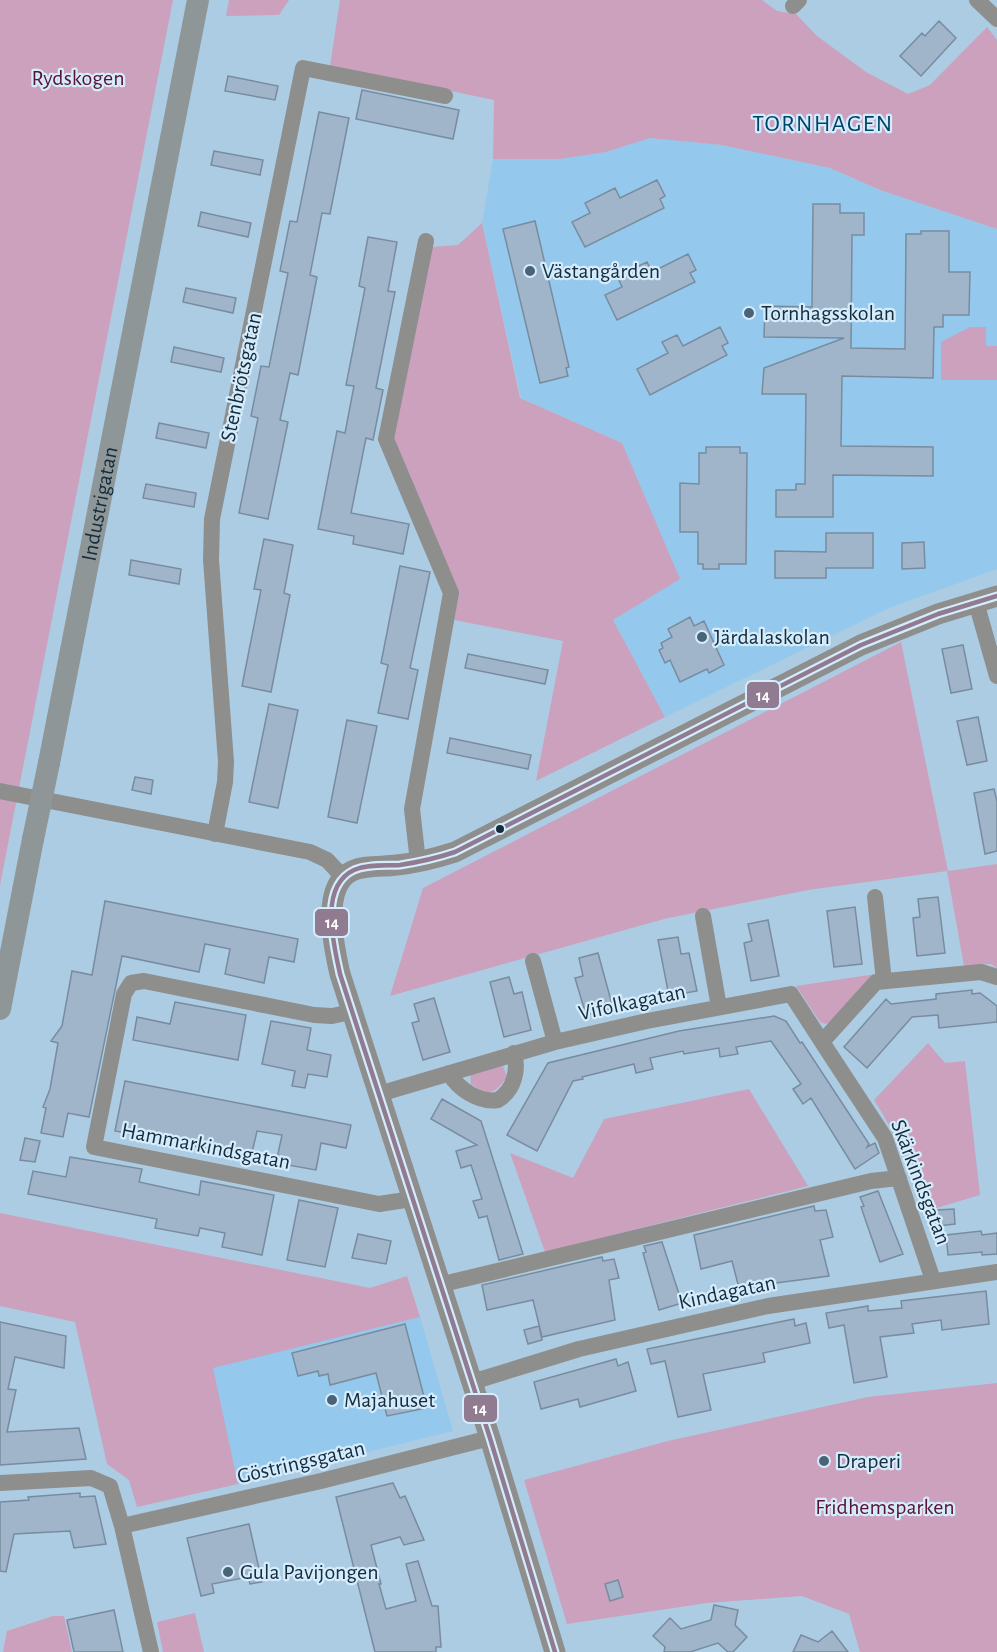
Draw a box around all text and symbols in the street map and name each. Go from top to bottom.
park label: Rydskogen [31,67,125,89]
district label: TORNHAGEN [752,112,894,136]
place label: Västangården [542,260,660,282]
marker: Västangården [523,264,537,278]
place label: Tornhagsskolan [761,302,895,324]
marker: Tornhagsskolan [742,306,756,320]
street label: Stenbrötsgatan [217,310,265,444]
street label: Industrigatan [78,445,122,563]
place label: Järdalaskolan [714,626,830,648]
marker: Järdalaskolan [695,630,709,644]
line badge: 14 [746,681,780,709]
text: 14 [756,688,770,704]
unlabelled marker [494,823,506,835]
line badge: 14 [314,908,349,937]
text: 14 [325,915,339,931]
street label: Vifolkagatan [576,980,688,1024]
street label: Skärkindsgatan [887,1116,955,1248]
street label: Hammarkindsgatan [120,1119,292,1173]
street label: Kindagatan [676,1271,778,1313]
place label: Majahuset [344,1389,435,1411]
marker: Majahuset [325,1393,339,1407]
line badge: 14 [463,1394,498,1423]
text: 14 [473,1401,487,1417]
street label: Göstringsgatan [235,1437,367,1487]
place label: Draperi [836,1450,901,1472]
marker: Draperi [817,1454,831,1468]
park label: Fridhemsparken [815,1496,955,1518]
place label: Gula Pavijongen [240,1561,379,1583]
marker: Gula Pavijongen [221,1565,235,1579]

